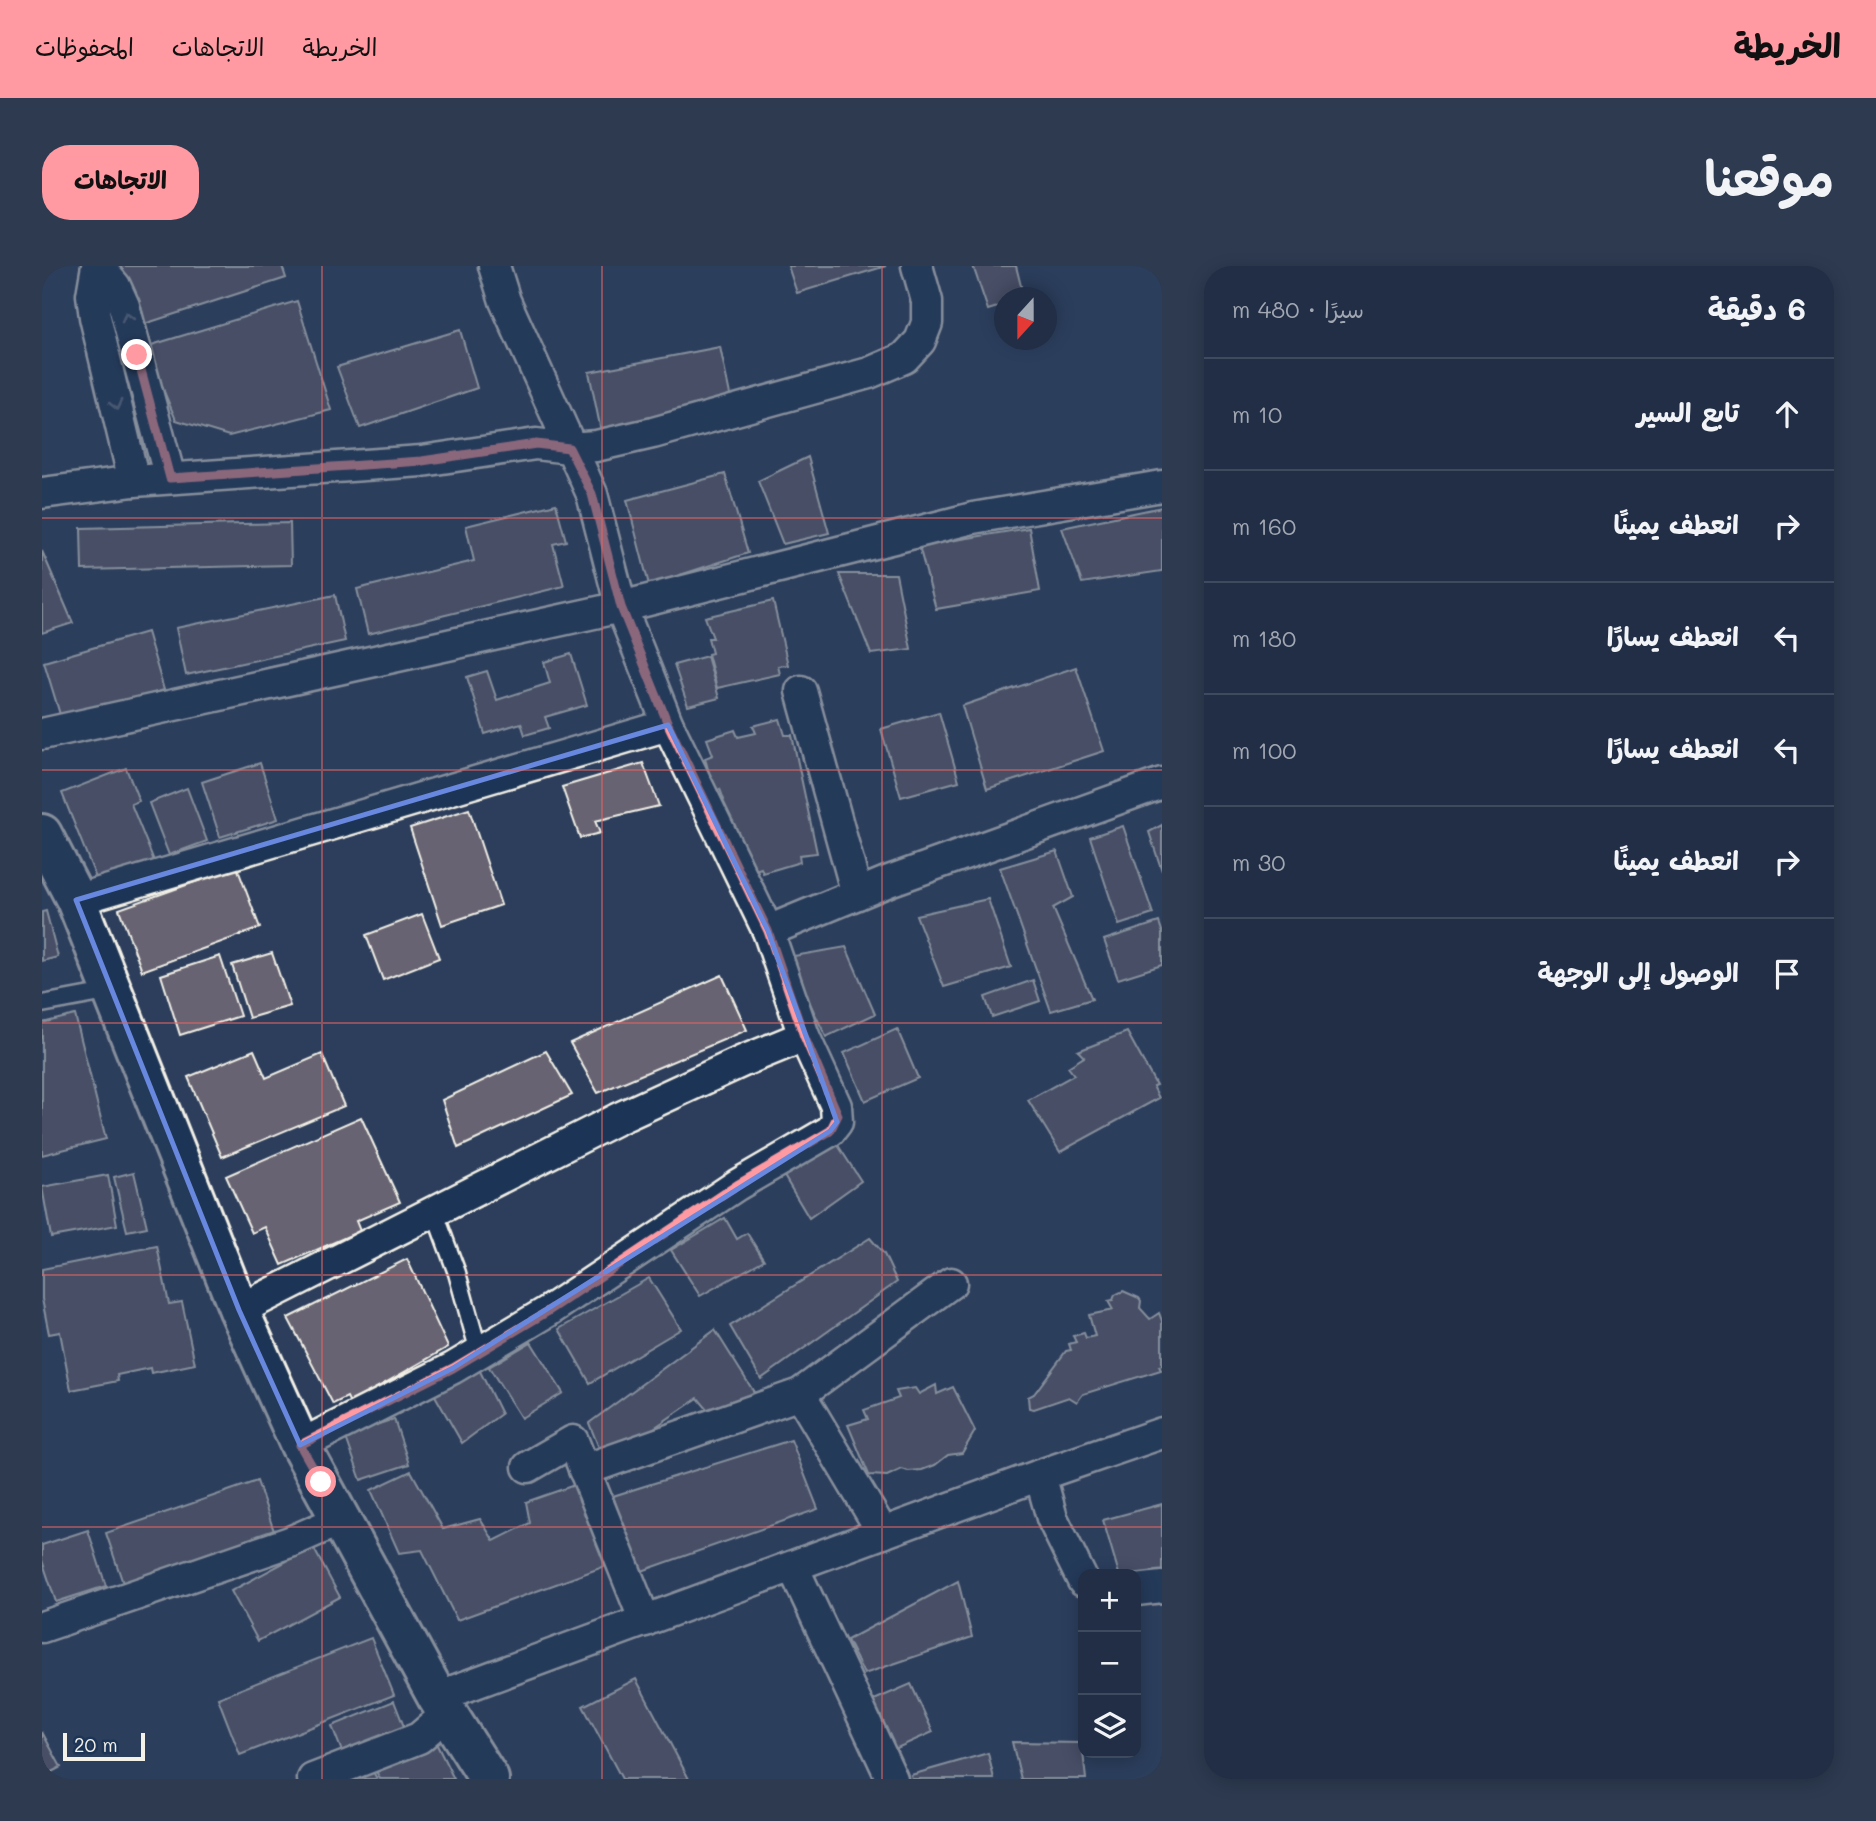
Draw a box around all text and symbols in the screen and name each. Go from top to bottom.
text: الخريطة [1734,23,1841,66]
text: المحفوظات [35,31,134,62]
text: الاتجاهات [172,31,265,62]
text: الخريطة [303,31,377,62]
button: الاتجاهات [42,145,199,220]
text: موقعنا [1704,145,1834,208]
north arrow [994,287,1057,350]
text: 6 دقيقة [1708,288,1806,328]
text: سيرًا · 480 m [1232,294,1364,324]
one-way arrow [121,311,135,323]
route end [121,339,152,370]
text: تابع السير [1637,395,1739,429]
icon: ahead [1768,395,1806,433]
one-way arrow [108,399,122,411]
text: 10 m [1232,399,1282,429]
text: انعطف يمينًا [1614,507,1739,541]
icon: right [1768,507,1806,545]
text: 160 m [1232,511,1296,541]
text: انعطف يسارًا [1607,619,1739,653]
icon: left [1768,619,1806,657]
text: 180 m [1232,623,1296,653]
text: انعطف يسارًا [1607,731,1739,765]
icon: left [1768,731,1806,769]
text: 100 m [1232,735,1296,765]
text: انعطف يمينًا [1614,843,1739,877]
icon: right [1768,843,1806,881]
text: 30 m [1232,847,1285,877]
text: الوصول إلى الوجهة [1537,955,1739,989]
icon: arrive [1768,955,1806,993]
route start [305,1466,336,1497]
map controls [1078,1569,1141,1758]
button: + [1078,1569,1141,1632]
button: − [1078,1632,1141,1695]
button: layers [1078,1695,1141,1758]
scale bar [63,1730,145,1762]
text: 20 m [74,1732,118,1757]

